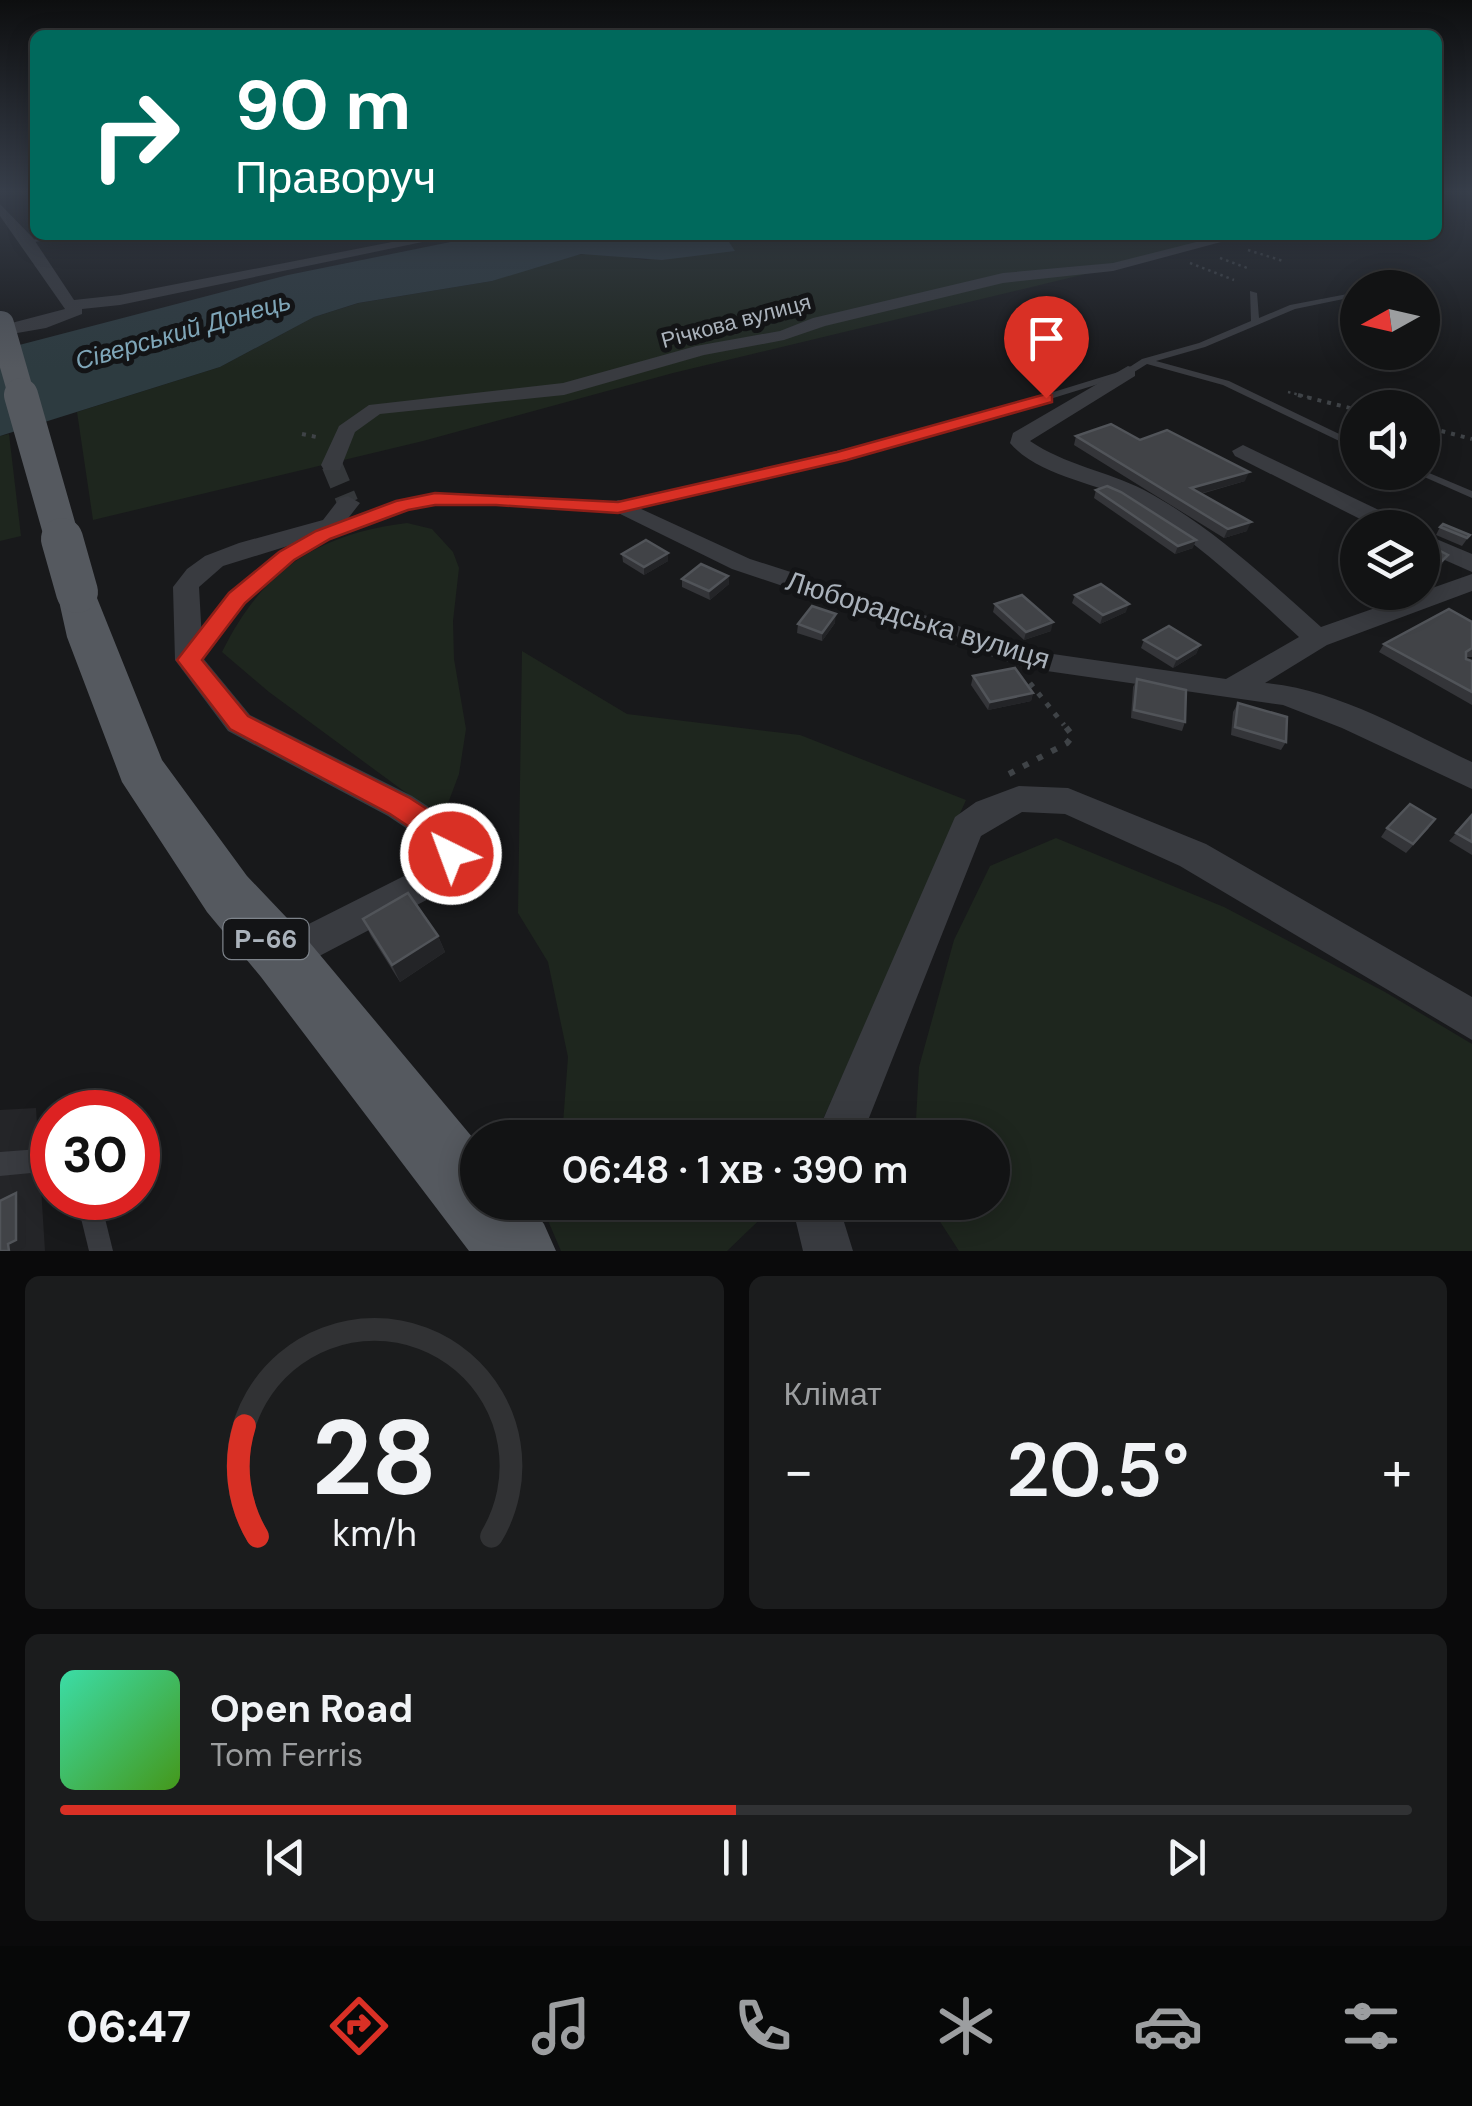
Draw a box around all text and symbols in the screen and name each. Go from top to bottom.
text: 90 m [235,60,411,151]
icon: right [70,70,200,200]
text: Праворуч [235,148,436,207]
north arrow [1340,270,1440,370]
map controls [1340,270,1440,610]
water label: Сіверський Донець [71,284,295,378]
street label: Річкова вулиця [658,287,814,355]
pin [1004,296,1089,399]
icon: arrive [1019,311,1074,366]
button: sound [1340,390,1440,490]
button: layers [1340,510,1440,610]
street label: Люборадська вулиця [782,562,1054,678]
position arrow [399,802,503,906]
road number: Р-66 [224,919,308,959]
speed limit sign: 30 [30,1090,160,1220]
text: 06:48 · 1 хв · 390 m [562,1145,908,1195]
text: Клімат [784,1373,882,1415]
text: 28 [312,1391,437,1526]
text: 20.5° [1006,1422,1189,1519]
text: − [784,1435,814,1507]
text: + [1382,1435,1412,1507]
text: km/h [332,1511,416,1557]
text: Open Road [210,1684,413,1734]
text: Tom Ferris [210,1734,363,1776]
icon: previous [258,1830,313,1885]
icon: pause [708,1830,763,1885]
icon: next [1159,1830,1214,1885]
icon: directions [324,1991,394,2061]
icon: music [526,1991,596,2061]
icon: phone [728,1991,798,2061]
icon: climate [931,1991,1001,2061]
icon: car [1133,1991,1203,2061]
icon: filters [1336,1991,1406,2061]
text: 06:47 [66,1997,191,2056]

